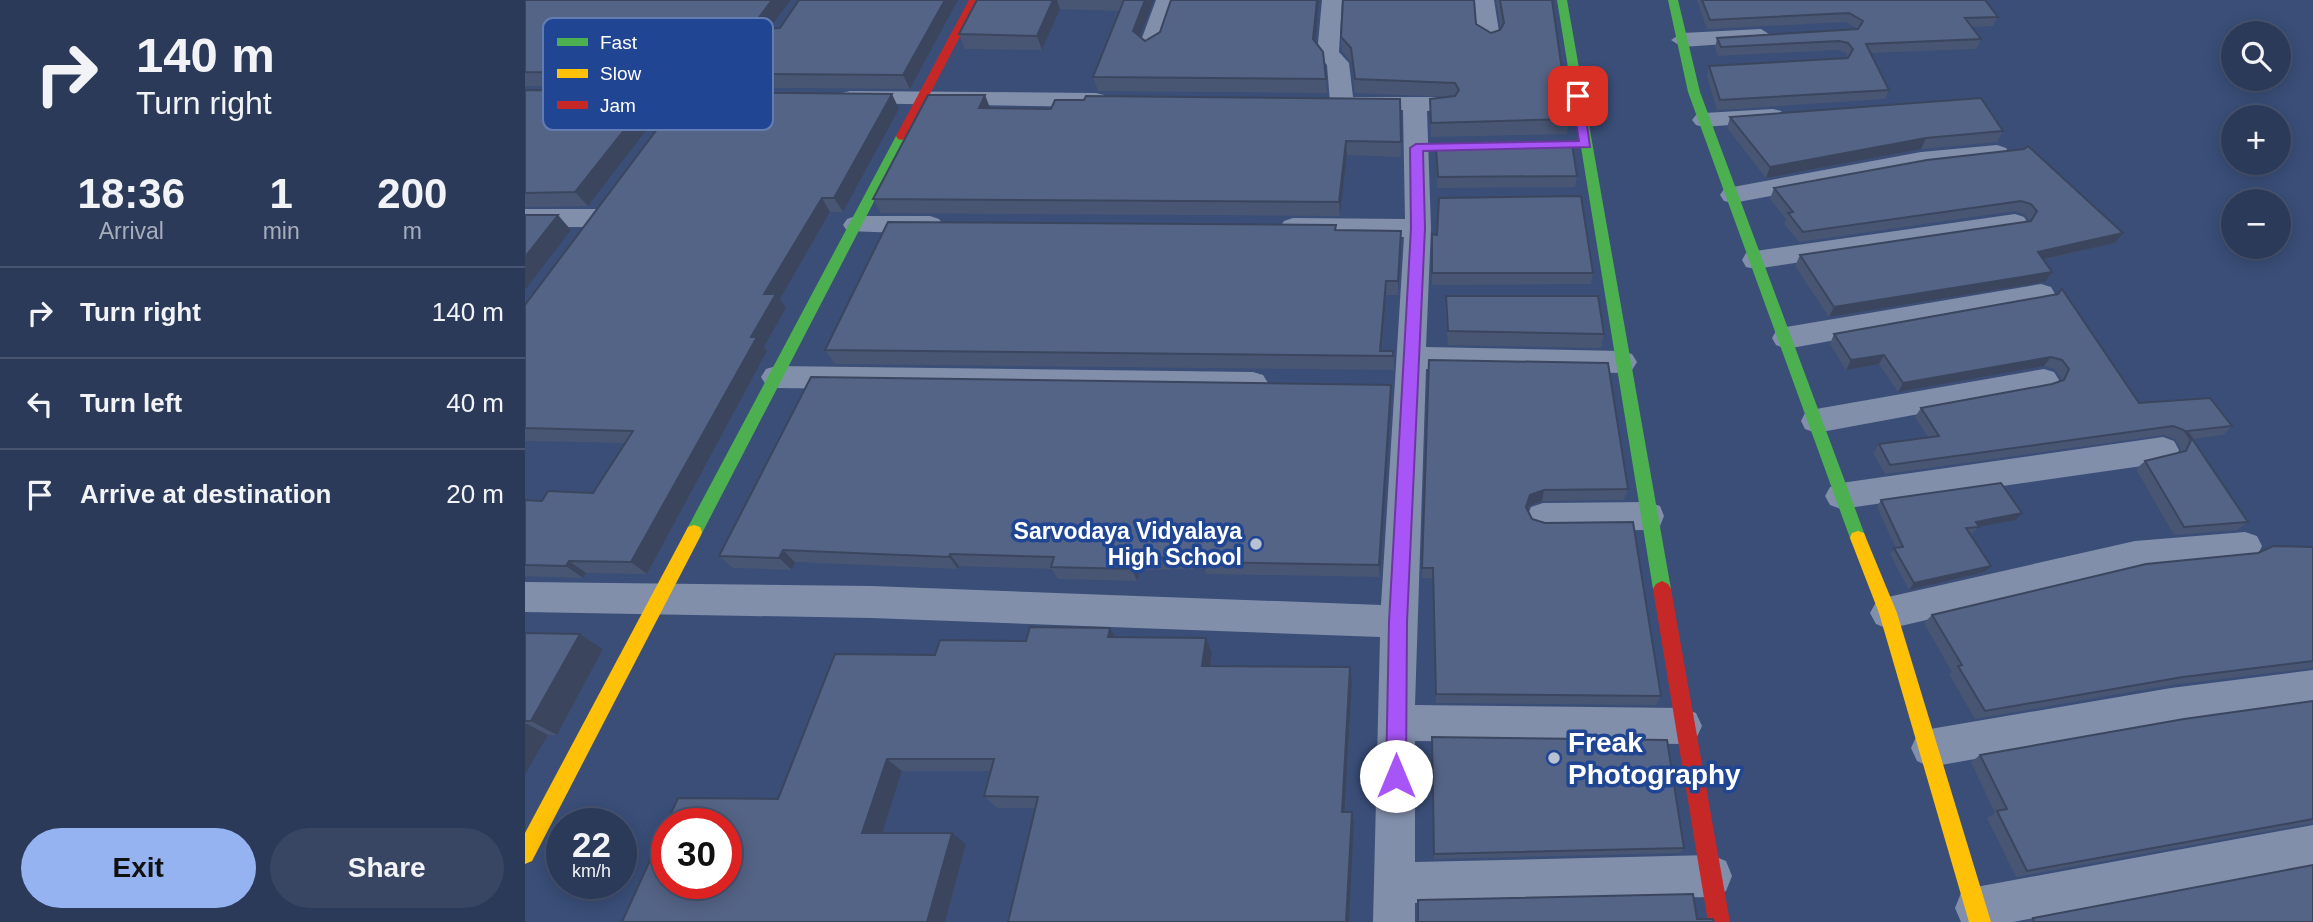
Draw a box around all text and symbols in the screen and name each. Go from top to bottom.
legend [543,18,773,130]
map controls [2221,21,2291,259]
button: search [2221,21,2291,91]
icon: right [21,28,112,119]
text: 140 m [136,28,275,82]
text: Fast [600,32,638,53]
text: Slow [600,63,641,84]
pin [1548,66,1608,126]
icon: arrive [1559,77,1597,115]
text: Turn right [136,85,272,121]
text: Jam [600,95,636,116]
button: + [2221,105,2291,175]
text: 18:36 [78,170,185,217]
text: 1 [269,170,293,217]
text: 200 [377,170,447,217]
button: − [2221,189,2291,259]
text: Arrival [99,218,164,244]
text: min [263,218,300,244]
text: m [403,218,422,244]
icon: right [21,294,59,332]
text: Turn right [80,297,201,327]
text: 140 m [432,297,504,327]
icon: left [21,385,59,423]
text: Turn left [80,388,182,418]
text: 40 m [446,388,504,418]
icon: arrive [21,476,59,514]
text: Arrive at destination [80,479,331,509]
text: 20 m [446,479,504,509]
place label: Sarvodaya Vidyalaya High School [1014,518,1242,570]
marker: Sarvodaya Vidyalaya High School [1248,536,1264,552]
place label: Freak Photography [1568,727,1741,790]
position arrow [1359,739,1433,813]
marker: Freak Photography [1546,750,1562,766]
speed limit sign: 30 [651,808,742,899]
text: 22 [572,825,611,864]
button: Exit [21,828,256,908]
button: Share [270,828,504,908]
text: km/h [572,861,611,881]

